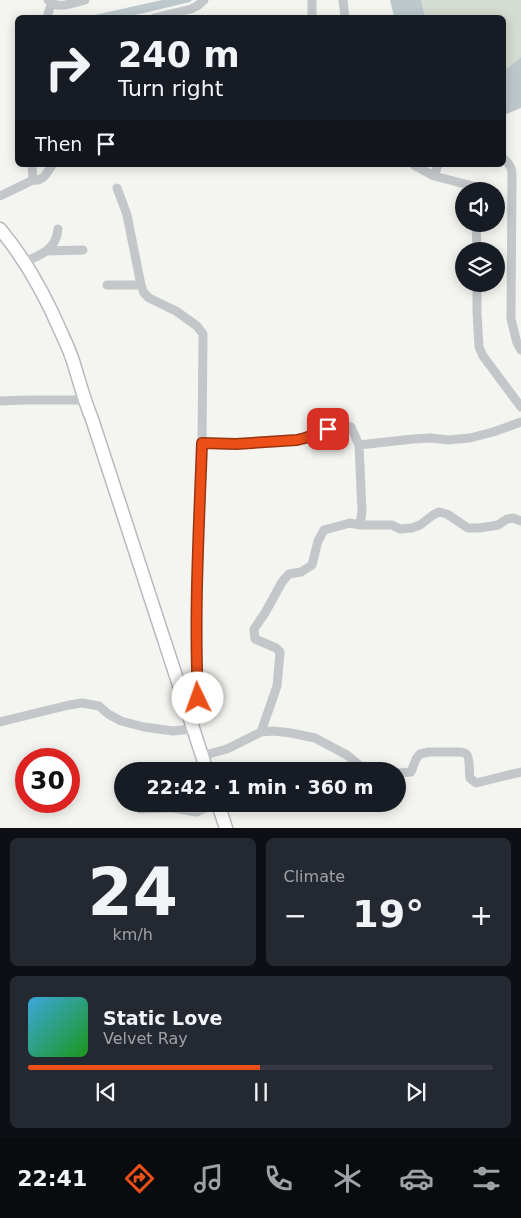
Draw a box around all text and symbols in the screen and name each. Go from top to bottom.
icon: right [35,35,100,100]
text: 240 m [118,35,240,75]
text: Turn right [118,76,223,101]
icon: arrive [92,130,120,158]
text: Then [35,133,82,155]
map controls [455,182,505,292]
button: sound [455,182,505,232]
button: layers [455,242,505,292]
pin [307,408,349,450]
icon: arrive [314,415,342,443]
position arrow [171,671,223,723]
speed limit sign: 30 [15,748,80,813]
text: 22:42 · 1 min · 360 m [146,776,374,798]
text: 24 [88,855,178,930]
text: Climate [284,867,345,886]
text: 19° [352,892,424,936]
text: − [284,899,307,932]
text: + [470,899,493,932]
text: km/h [113,925,153,944]
text: Static Love [103,1007,223,1029]
text: Velvet Ray [103,1029,188,1048]
icon: previous [92,1078,120,1106]
icon: pause [247,1078,275,1106]
icon: next [402,1078,430,1106]
icon: directions [122,1161,157,1196]
icon: music [191,1161,226,1196]
icon: phone [261,1161,296,1196]
icon: climate [330,1161,365,1196]
icon: car [399,1161,434,1196]
icon: filters [469,1161,504,1196]
text: 22:41 [17,1166,87,1191]

